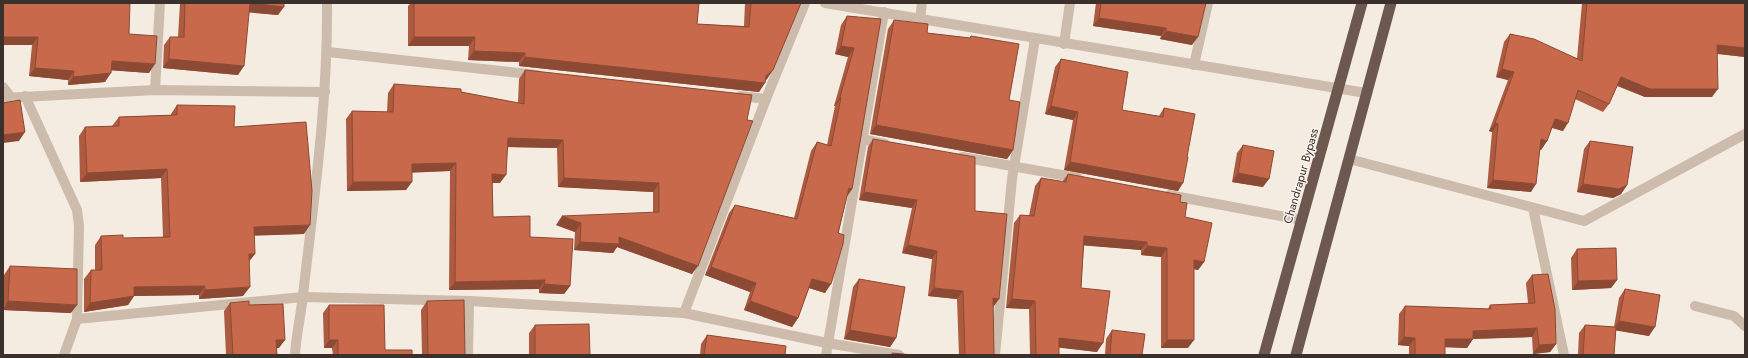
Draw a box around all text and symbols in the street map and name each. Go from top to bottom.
street label: Chandrapur Bypass [1279,126,1323,226]

